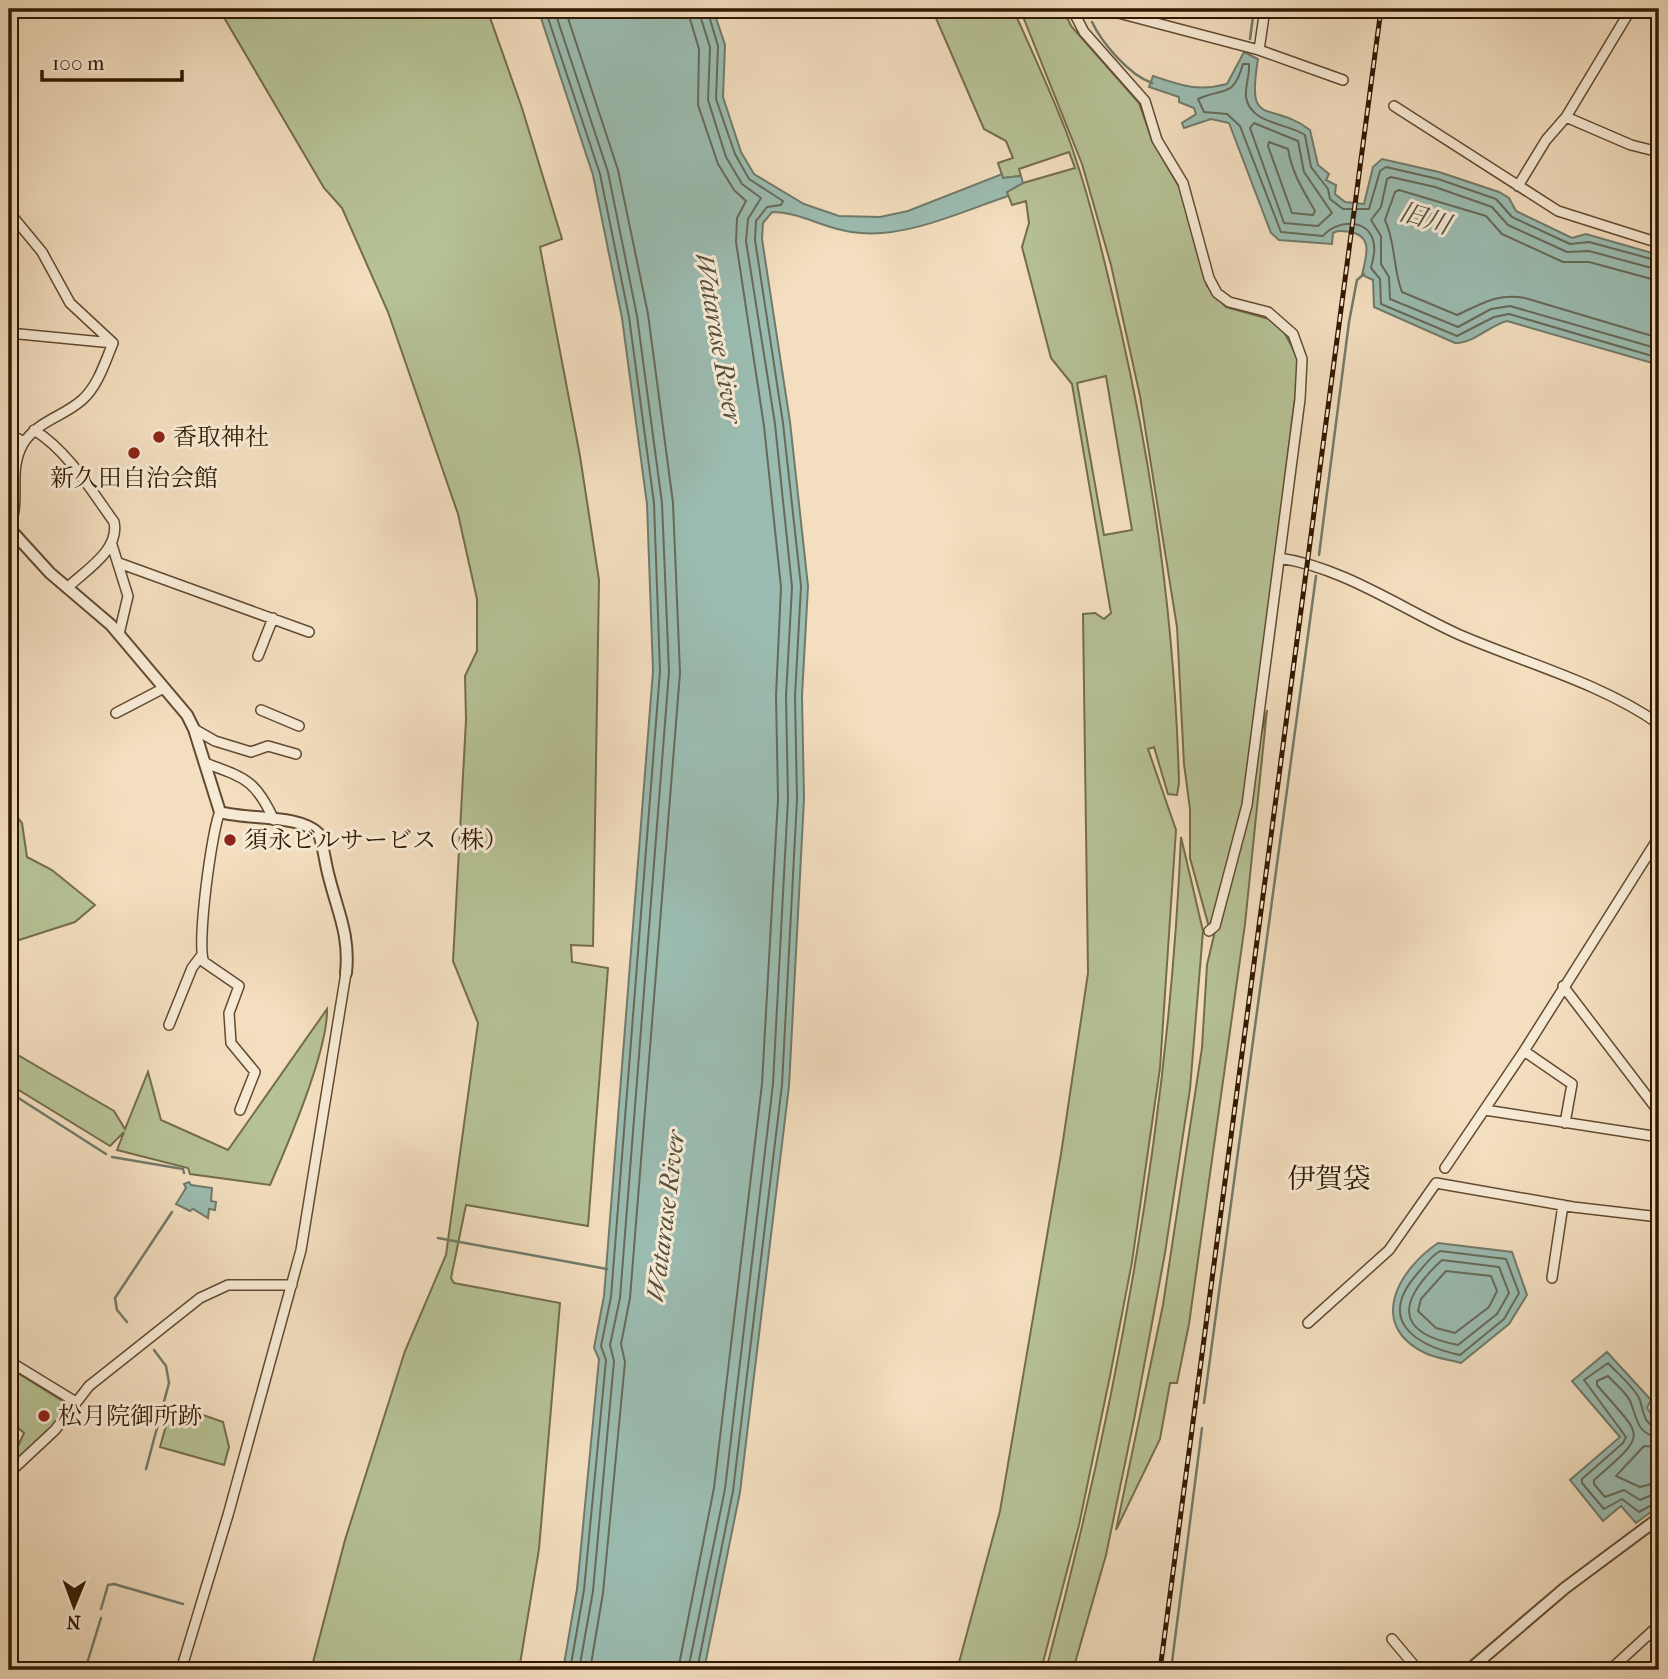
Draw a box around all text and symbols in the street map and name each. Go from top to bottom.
scale bar [42,38,182,82]
text: 100 m [52,51,105,75]
water label: 旧川 [1395,196,1457,242]
water label: Watarase River [688,251,749,428]
place label: 香取神社 [173,423,269,451]
marker: 香取神社 [151,429,167,445]
marker: 新久田自治会館 [126,445,142,461]
place label: 新久田自治会館 [50,464,218,492]
place label: 須永ビルサービス（株） [244,826,508,854]
marker: 須永ビルサービス（株） [222,832,238,848]
water label: Watarase River [640,1126,692,1303]
district label: 伊賀袋 [1287,1162,1371,1195]
place label: 松月院御所跡 [58,1402,202,1430]
marker: 松月院御所跡 [36,1408,52,1424]
north arrow [38,1570,108,1640]
text: N [66,1611,81,1633]

